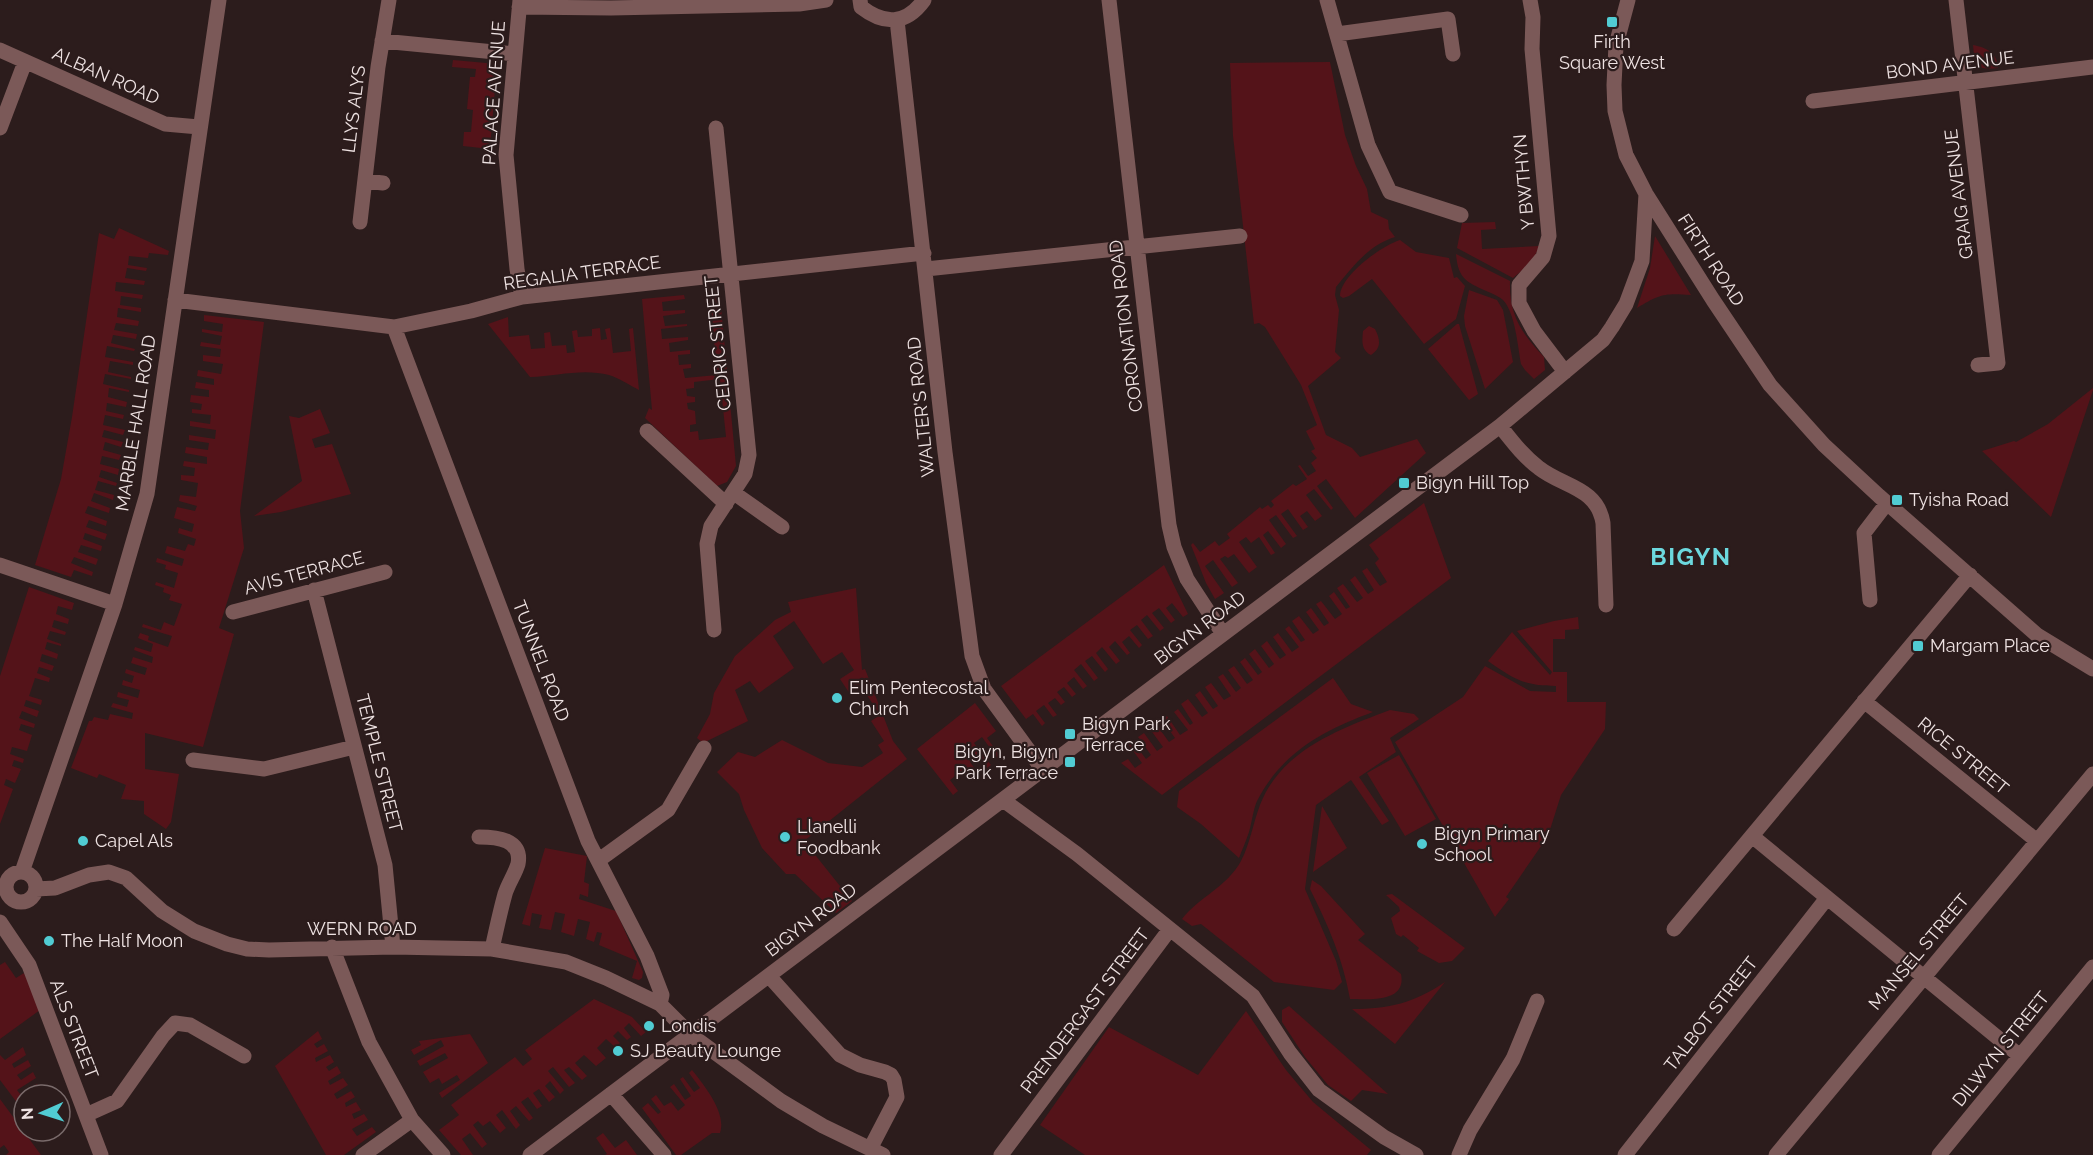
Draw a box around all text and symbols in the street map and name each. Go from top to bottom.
marker: Firth Square West [1605,15,1619,29]
street label: PALACE AVENUE [478,20,509,166]
place label: Firth Square West [1559,31,1665,73]
street label: ALBAN ROAD [49,43,163,109]
street label: BOND AVENUE [1885,46,2015,83]
street label: LLYS ALYS [338,64,369,154]
street label: GRAIG AVENUE [1940,128,1977,260]
street label: Y BWTHYN [1509,133,1538,231]
street label: FIRTH ROAD [1674,210,1749,310]
street label: CORONATION ROAD [1105,239,1146,413]
street label: REGALIA TERRACE [502,251,662,294]
street label: CEDRIC STREET [700,274,735,412]
street label: MARBLE HALL ROAD [111,333,160,513]
street label: WALTER'S ROAD [903,336,938,478]
place label: Bigyn Hill Top [1416,472,1529,493]
marker: Bigyn Hill Top [1397,476,1411,490]
place label: Tyisha Road [1909,489,2009,510]
marker: Tyisha Road [1890,493,1904,507]
district label: BIGYN [1650,542,1732,571]
street label: AVIS TERRACE [242,546,366,599]
street label: BIGYN ROAD [1150,586,1250,669]
street label: TUNNEL ROAD [509,597,574,724]
place label: Margam Place [1930,635,2050,656]
marker: Margam Place [1911,639,1925,653]
place label: Elim Pentecostal Church [849,677,988,719]
marker: Elim Pentecostal Church [830,691,844,705]
street label: TEMPLE STREET [352,692,407,834]
place label: Bigyn Park Terrace [1082,713,1171,755]
street label: RICE STREET [1914,713,2013,799]
marker: Bigyn Park Terrace [1063,727,1077,741]
place label: Bigyn, Bigyn Park Terrace [955,741,1058,783]
marker: Bigyn, Bigyn Park Terrace [1063,755,1077,769]
place label: Llanelli Foodbank [797,816,881,858]
place label: Bigyn Primary School [1434,823,1550,865]
place label: Capel Als [95,830,173,851]
marker: Llanelli Foodbank [778,830,792,844]
marker: Capel Als [76,834,90,848]
marker: Bigyn Primary School [1415,837,1429,851]
street label: BIGYN ROAD [761,878,861,961]
street label: MANSEL STREET [1864,889,1973,1014]
street label: WERN ROAD [307,918,417,939]
street label: PRENDERGAST STREET [1016,924,1153,1097]
place label: The Half Moon [61,930,183,951]
marker: The Half Moon [42,934,56,948]
street label: TALBOT STREET [1660,952,1762,1075]
street label: ALS STREET [46,976,103,1081]
street label: DILWYN STREET [1948,987,2053,1110]
place label: Londis [661,1015,717,1036]
marker: Londis [642,1019,656,1033]
place label: SJ Beauty Lounge [630,1040,781,1061]
marker: SJ Beauty Lounge [611,1044,625,1058]
north arrow [12,1083,72,1143]
text: N [18,1107,37,1120]

